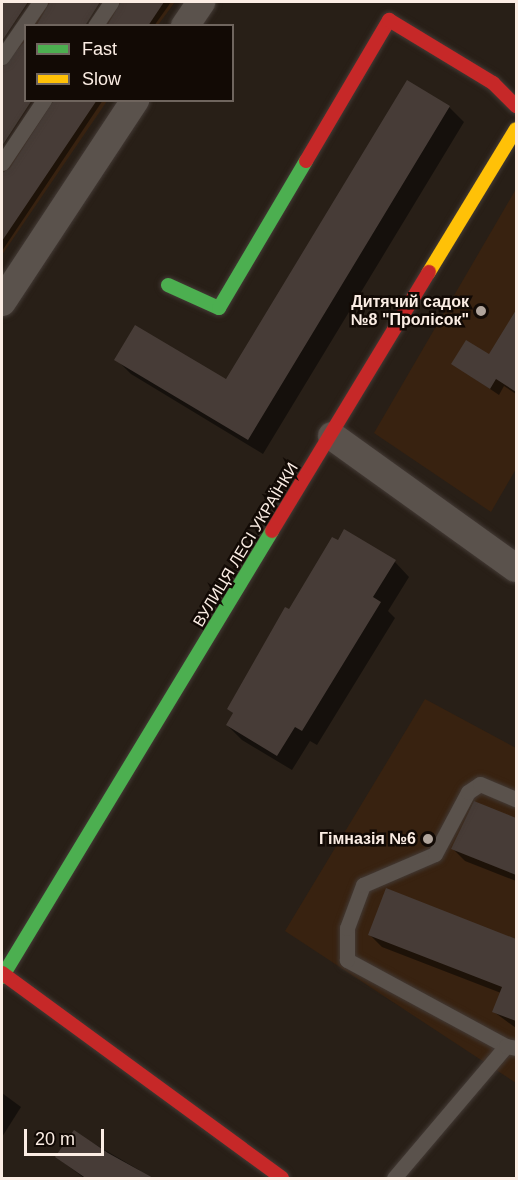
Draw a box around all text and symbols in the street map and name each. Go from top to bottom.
legend [24,24,234,102]
text: Fast [82,39,117,59]
text: Slow [82,69,121,89]
place label: Дитячий садок №8 "Пролісок" [351,292,469,330]
marker: Дитячий садок №8 "Пролісок" [474,304,488,318]
street label: ВУЛИЦЯ ЛЕСІ УКРАЇНКИ [189,460,303,630]
place label: Гімназія №6 [319,829,416,849]
marker: Гімназія №6 [421,832,435,846]
scale bar [27,1117,106,1155]
text: 20 m [35,1129,75,1149]

